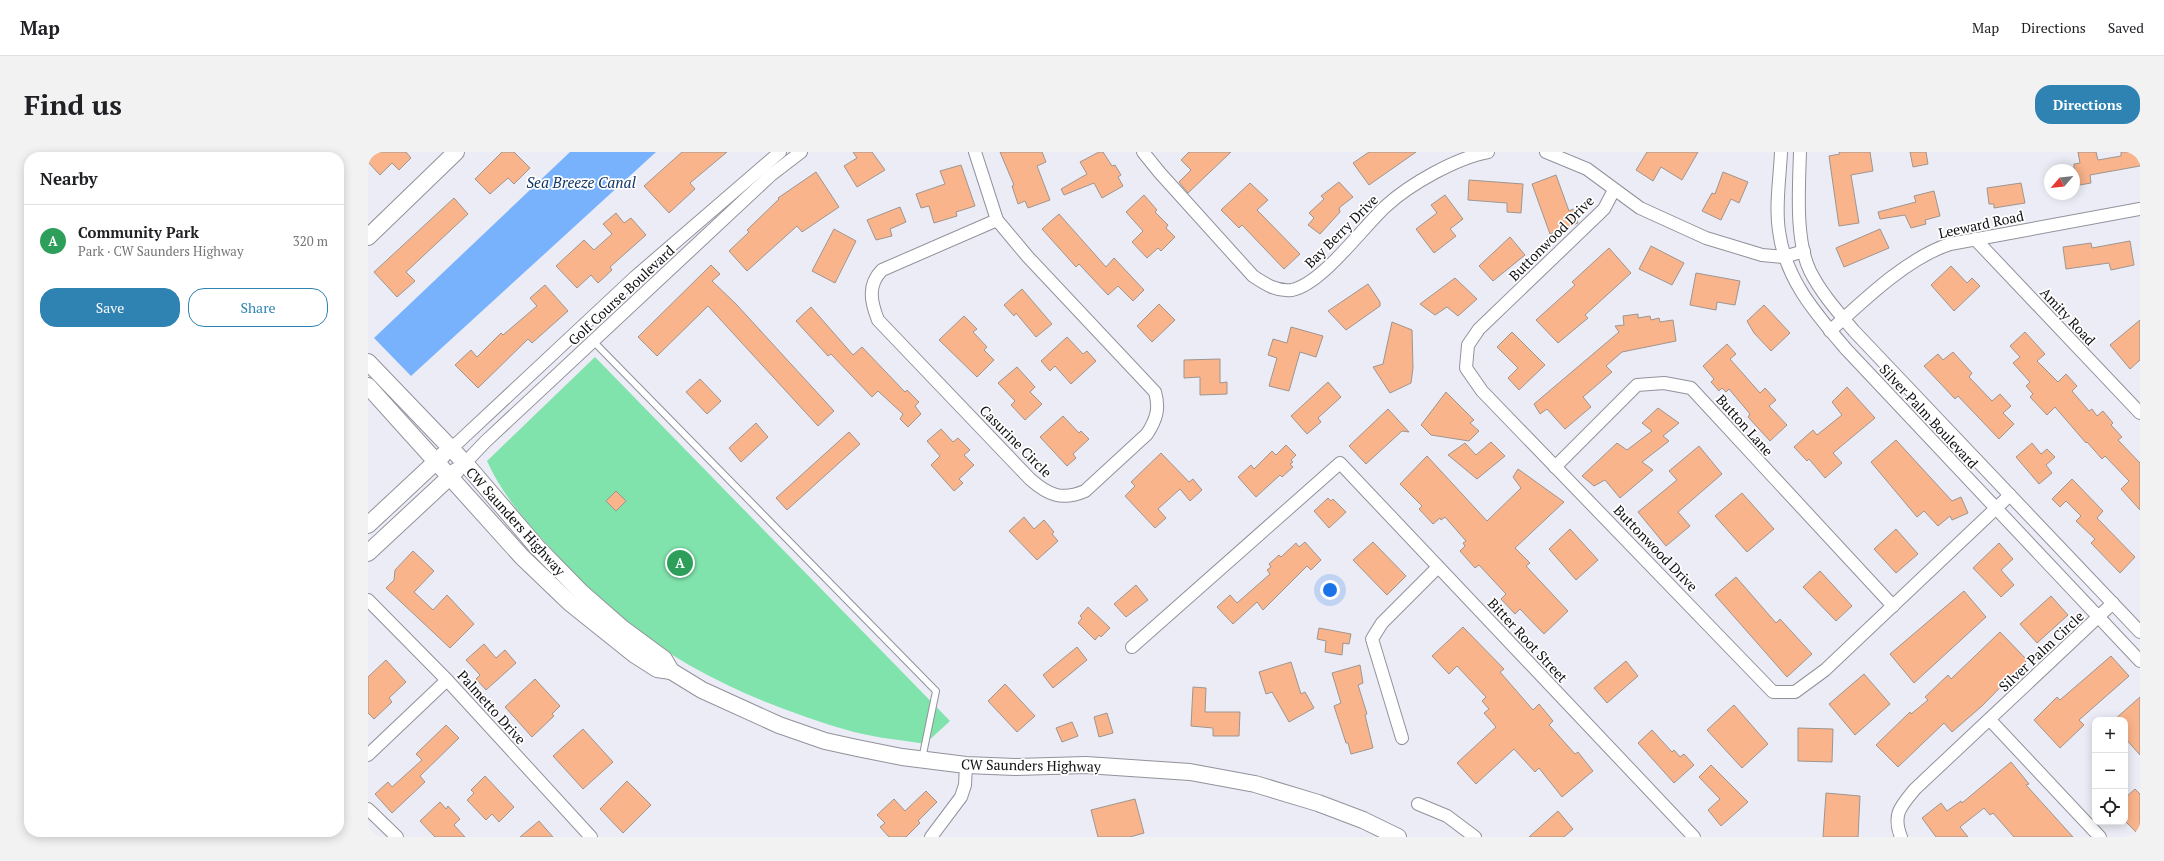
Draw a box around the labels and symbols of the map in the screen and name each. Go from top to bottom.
north arrow [2044,164,2080,200]
water label: Sea Breeze Canal [526,172,637,192]
street label: Bay Berry Drive [1300,190,1382,272]
street label: Buttonwood Drive [1504,191,1598,285]
street label: Leeward Road [1937,206,2026,242]
street label: Golf Course Boulevard [564,241,678,349]
street label: Amity Road [2036,283,2100,349]
street label: Silver Palm Boulevard [1876,360,1983,473]
street label: Button Lane [1712,390,1778,460]
street label: Casurine Circle [976,401,1056,481]
street label: CW Saunders Highway [462,463,571,580]
street label: Buttonwood Drive [1610,501,1702,595]
pin: A [667,548,693,578]
your location [1320,580,1340,600]
street label: Bitter Root Street [1484,594,1573,687]
street label: Silver Palm Circle [1994,607,2088,695]
street label: Palmetto Drive [454,666,530,748]
street label: CW Saunders Highway [961,754,1102,776]

